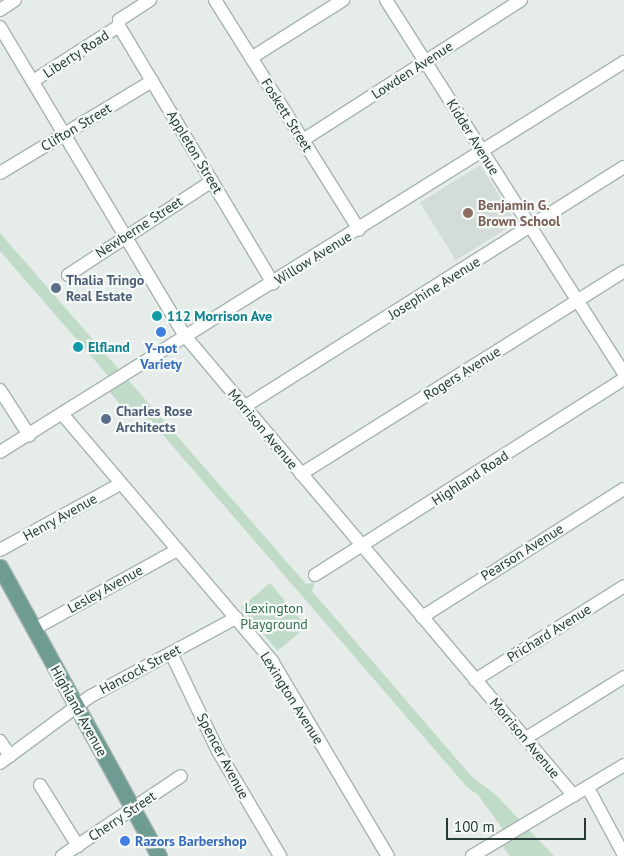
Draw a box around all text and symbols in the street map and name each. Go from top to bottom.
street label: Liberty Road [40,26,112,82]
street label: Lowden Avenue [368,37,456,103]
street label: Foskett Street [258,75,316,155]
street label: Kidder Avenue [443,96,503,178]
street label: Clifton Street [38,99,114,155]
street label: Appleton Street [164,107,226,197]
street label: Newberne Street [92,193,186,261]
place label: Benjamin G. Brown School [478,197,560,230]
marker: Benjamin G. Brown School [462,207,474,219]
street label: Willow Avenue [271,227,355,289]
street label: Josephine Avenue [385,253,483,323]
place label: Thalia Tringo Real Estate [66,272,145,304]
marker: Thalia Tringo Real Estate [50,282,62,294]
place label: 112 Morrison Ave [167,308,273,324]
marker: 112 Morrison Ave [151,310,163,322]
marker: Y-not Variety [155,326,167,338]
place label: Elfland [88,339,130,355]
place label: Y-not Variety [140,340,182,372]
marker: Elfland [72,341,84,353]
street label: Rogers Avenue [420,343,504,403]
street label: Morrison Avenue [224,385,302,473]
place label: Charles Rose Architects [116,403,192,436]
marker: Charles Rose Architects [100,413,112,425]
street label: Highland Road [429,447,511,509]
street label: Henry Avenue [20,490,100,544]
street label: Pearson Avenue [477,520,567,584]
street label: Lesley Avenue [64,561,146,617]
park label: Lexington Playground [240,600,308,632]
street label: Prichard Avenue [504,600,594,666]
street label: Hancock Street [96,640,184,698]
street label: Lexington Avenue [257,648,327,748]
street label: Highland Avenue [47,662,111,760]
street label: Morrison Avenue [486,694,564,782]
street label: Spencer Avenue [193,710,253,802]
street label: Cherry Street [85,787,159,845]
scale bar [449,808,589,840]
text: 100 m [454,817,495,836]
place label: Razors Barbershop [135,833,247,849]
marker: Razors Barbershop [119,835,131,847]

